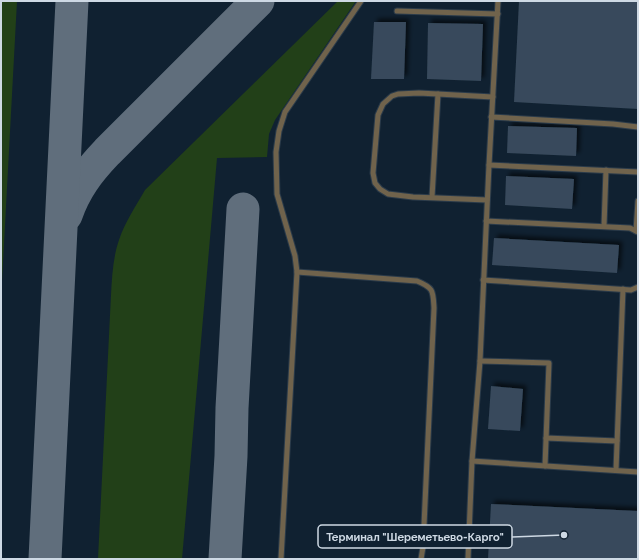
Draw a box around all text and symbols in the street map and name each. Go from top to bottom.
callout: Терминал "Шереметьево-Карго" [318,525,512,548]
text: Терминал "Шереметьево-Карго" [326,531,504,544]

